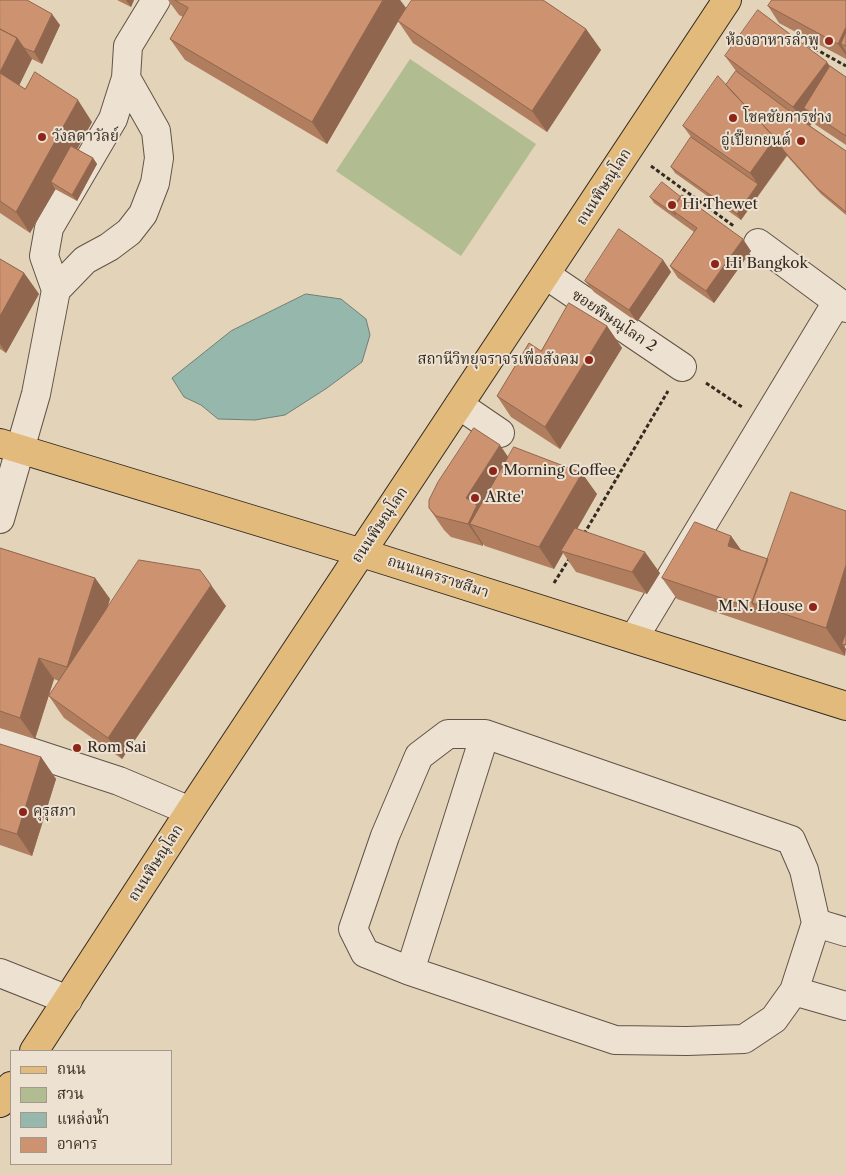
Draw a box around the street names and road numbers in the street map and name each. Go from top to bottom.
street label: ถนนพิษณุโลก [573,145,635,229]
street label: ซอยพิษณุโลก 2 [568,286,660,356]
street label: ถนนพิษณุโลก [348,484,412,566]
street label: ถนนนครราชสีมา [385,552,491,602]
street label: ถนนพิษณุโลก [125,821,187,905]

